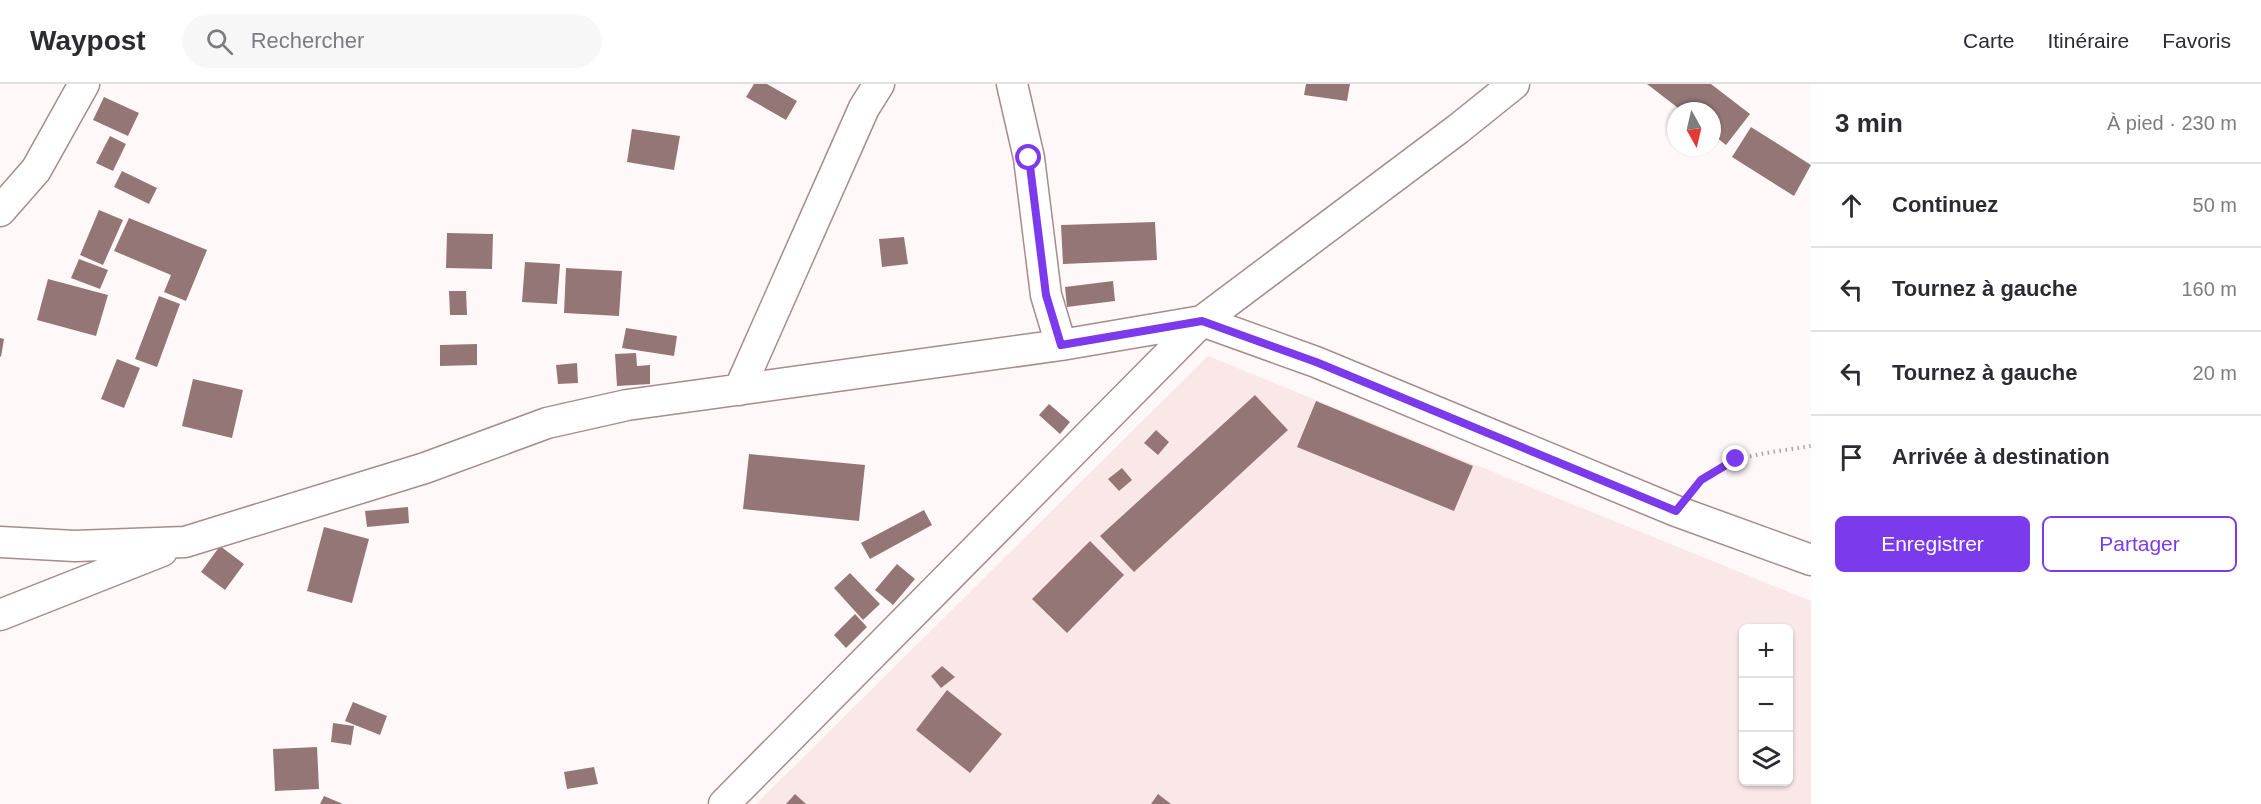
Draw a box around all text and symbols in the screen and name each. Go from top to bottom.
search box [182,14,602,68]
text: Waypost [30,25,146,56]
icon: search [203,25,236,58]
text: Rechercher [251,28,364,53]
text: Carte [1963,29,2014,52]
text: Itinéraire [2047,29,2129,52]
text: Favoris [2162,29,2231,52]
north arrow [1667,102,1721,156]
text: 3 min [1835,108,1903,138]
text: À pied · 230 m [2107,112,2237,134]
route start [1015,144,1041,170]
icon: ahead [1835,189,1868,222]
text: Continuez [1892,192,1998,217]
text: 50 m [2193,194,2237,216]
icon: left [1835,273,1868,306]
text: Tournez à gauche [1892,276,2077,301]
text: 160 m [2181,278,2237,300]
icon: left [1835,357,1868,390]
text: Tournez à gauche [1892,360,2077,385]
text: 20 m [2193,362,2237,384]
icon: arrive [1835,441,1868,474]
text: Arrivée à destination [1892,444,2110,469]
route end [1722,445,1748,471]
button: Enregistrer [1835,516,2030,572]
button: Partager [2042,516,2237,572]
map controls [1739,624,1793,786]
button: + [1739,624,1793,678]
button: − [1739,678,1793,732]
button: layers [1739,732,1793,786]

